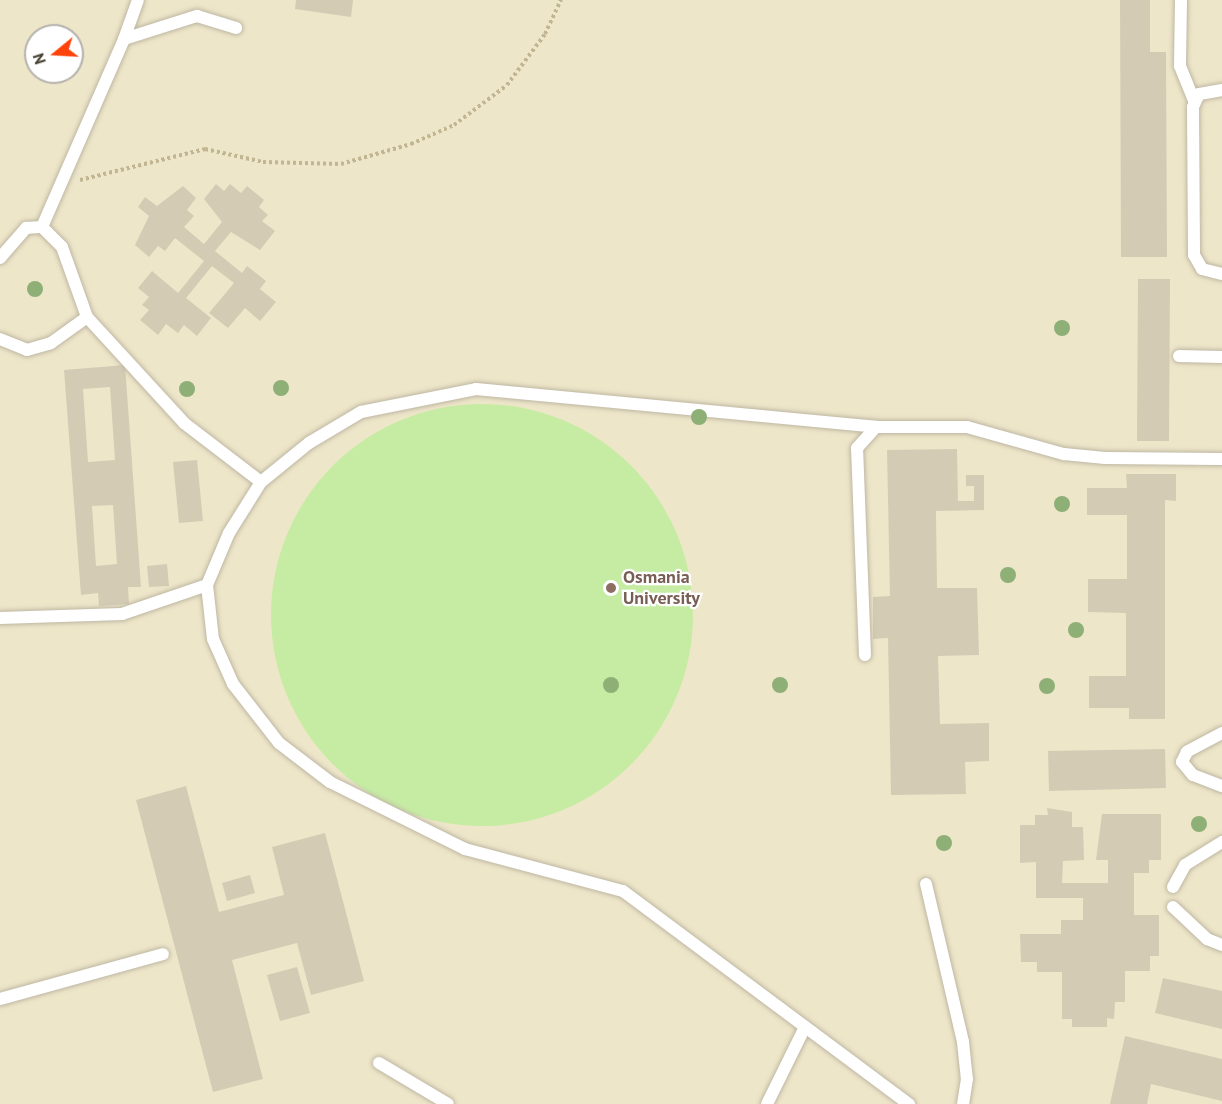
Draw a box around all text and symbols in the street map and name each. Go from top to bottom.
north arrow [24,24,84,84]
text: N [28,51,50,67]
place label: Osmania University [623,567,700,610]
marker: Osmania University [604,581,618,595]

